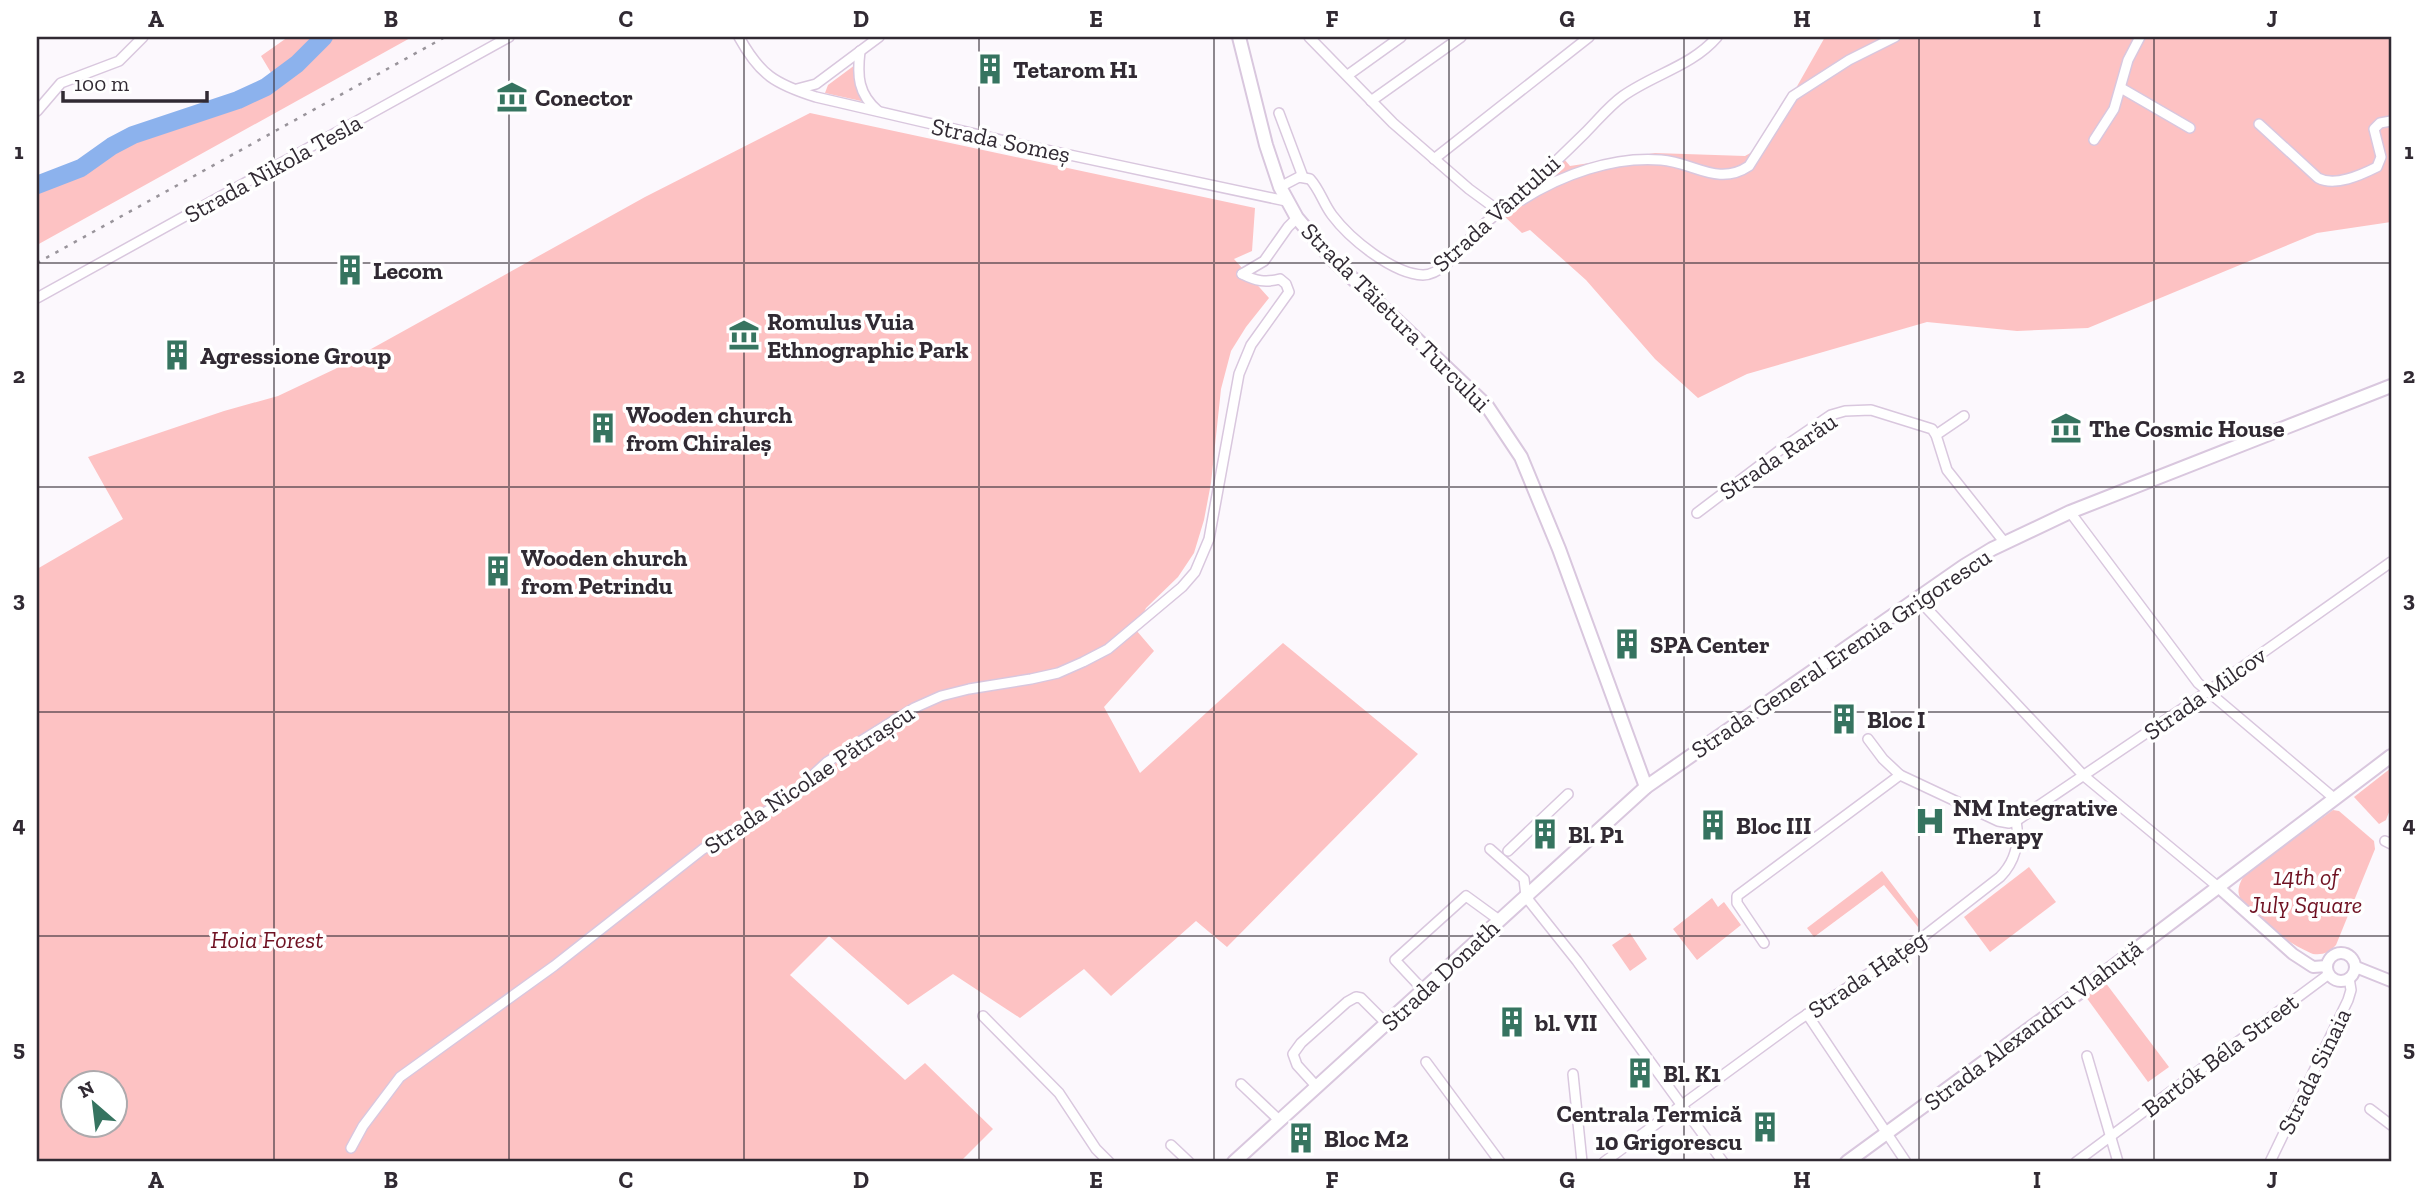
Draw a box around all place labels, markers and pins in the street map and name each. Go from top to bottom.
building icon: Tetarom H1 [973,52,1007,86]
place label: Tetarom H1 [1013,55,1138,84]
museum icon: Conector [495,80,529,114]
place label: Conector [535,83,633,112]
building icon: Lecom [333,253,367,287]
place label: Lecom [373,256,443,285]
place label: Romulus Vuia Ethnographic Park [767,307,969,364]
museum icon: Romulus Vuia Ethnographic Park [727,318,761,352]
building icon: Agressione Group [160,338,194,372]
place label: Agressione Group [200,341,392,370]
place label: Wooden church from Chiraleș [626,400,793,457]
building icon: Wooden church from Chiraleș [586,411,620,445]
museum icon: The Cosmic House [2049,411,2083,445]
place label: The Cosmic House [2089,414,2285,443]
place label: Wooden church from Petrindu [521,543,688,600]
building icon: Wooden church from Petrindu [481,554,515,588]
building icon: SPA Center [1610,627,1644,661]
place label: SPA Center [1650,630,1770,659]
building icon: Bloc I [1827,702,1861,736]
place label: Bloc I [1867,705,1926,734]
place label: NM Integrative Therapy [1953,793,2118,850]
hospital icon: NM Integrative Therapy [1913,804,1947,838]
building icon: Bloc III [1696,808,1730,842]
place label: Bloc III [1736,811,1811,840]
building icon: Bl. P1 [1528,817,1562,851]
place label: Bl. P1 [1568,820,1624,849]
building icon: bl. VII [1495,1005,1529,1039]
place label: bl. VII [1534,1008,1598,1037]
building icon: Bl. K1 [1623,1056,1657,1090]
place label: Bl. K1 [1663,1059,1721,1088]
place label: Centrala Termică 10 Grigorescu [1557,1099,1742,1156]
building icon: Centrala Termică 10 Grigorescu [1748,1110,1782,1144]
building icon: Bloc M2 [1284,1121,1318,1155]
place label: Bloc M2 [1324,1124,1409,1153]

